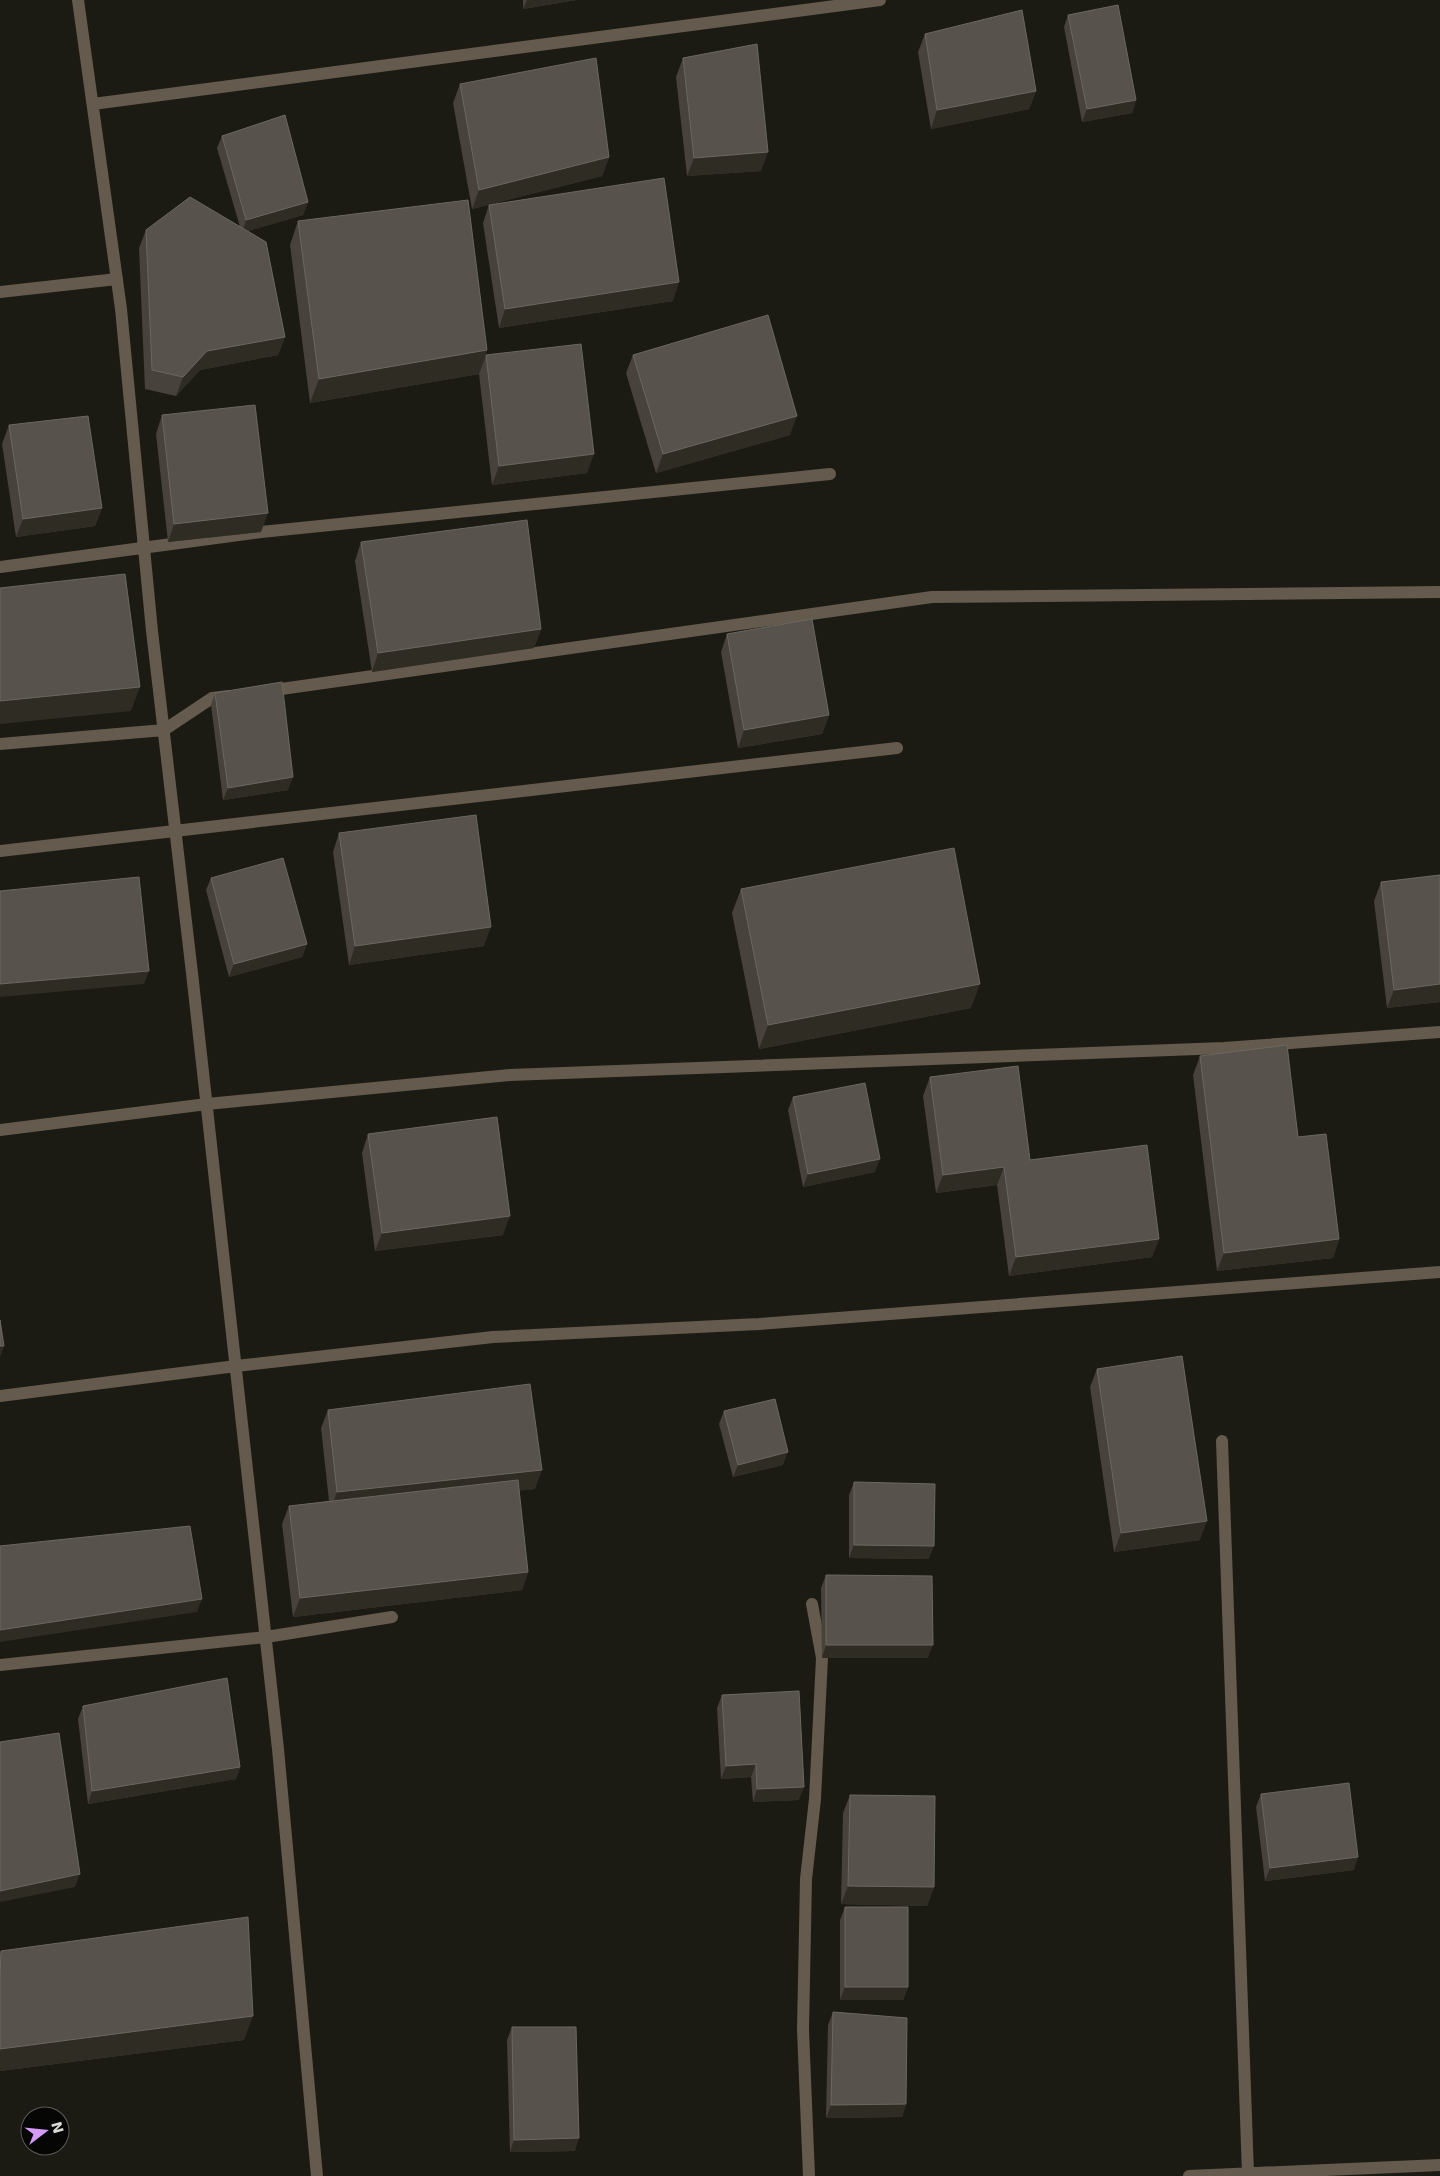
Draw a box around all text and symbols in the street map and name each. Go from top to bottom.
north arrow [20,2106,70,2156]
text: N [48,2120,67,2135]

